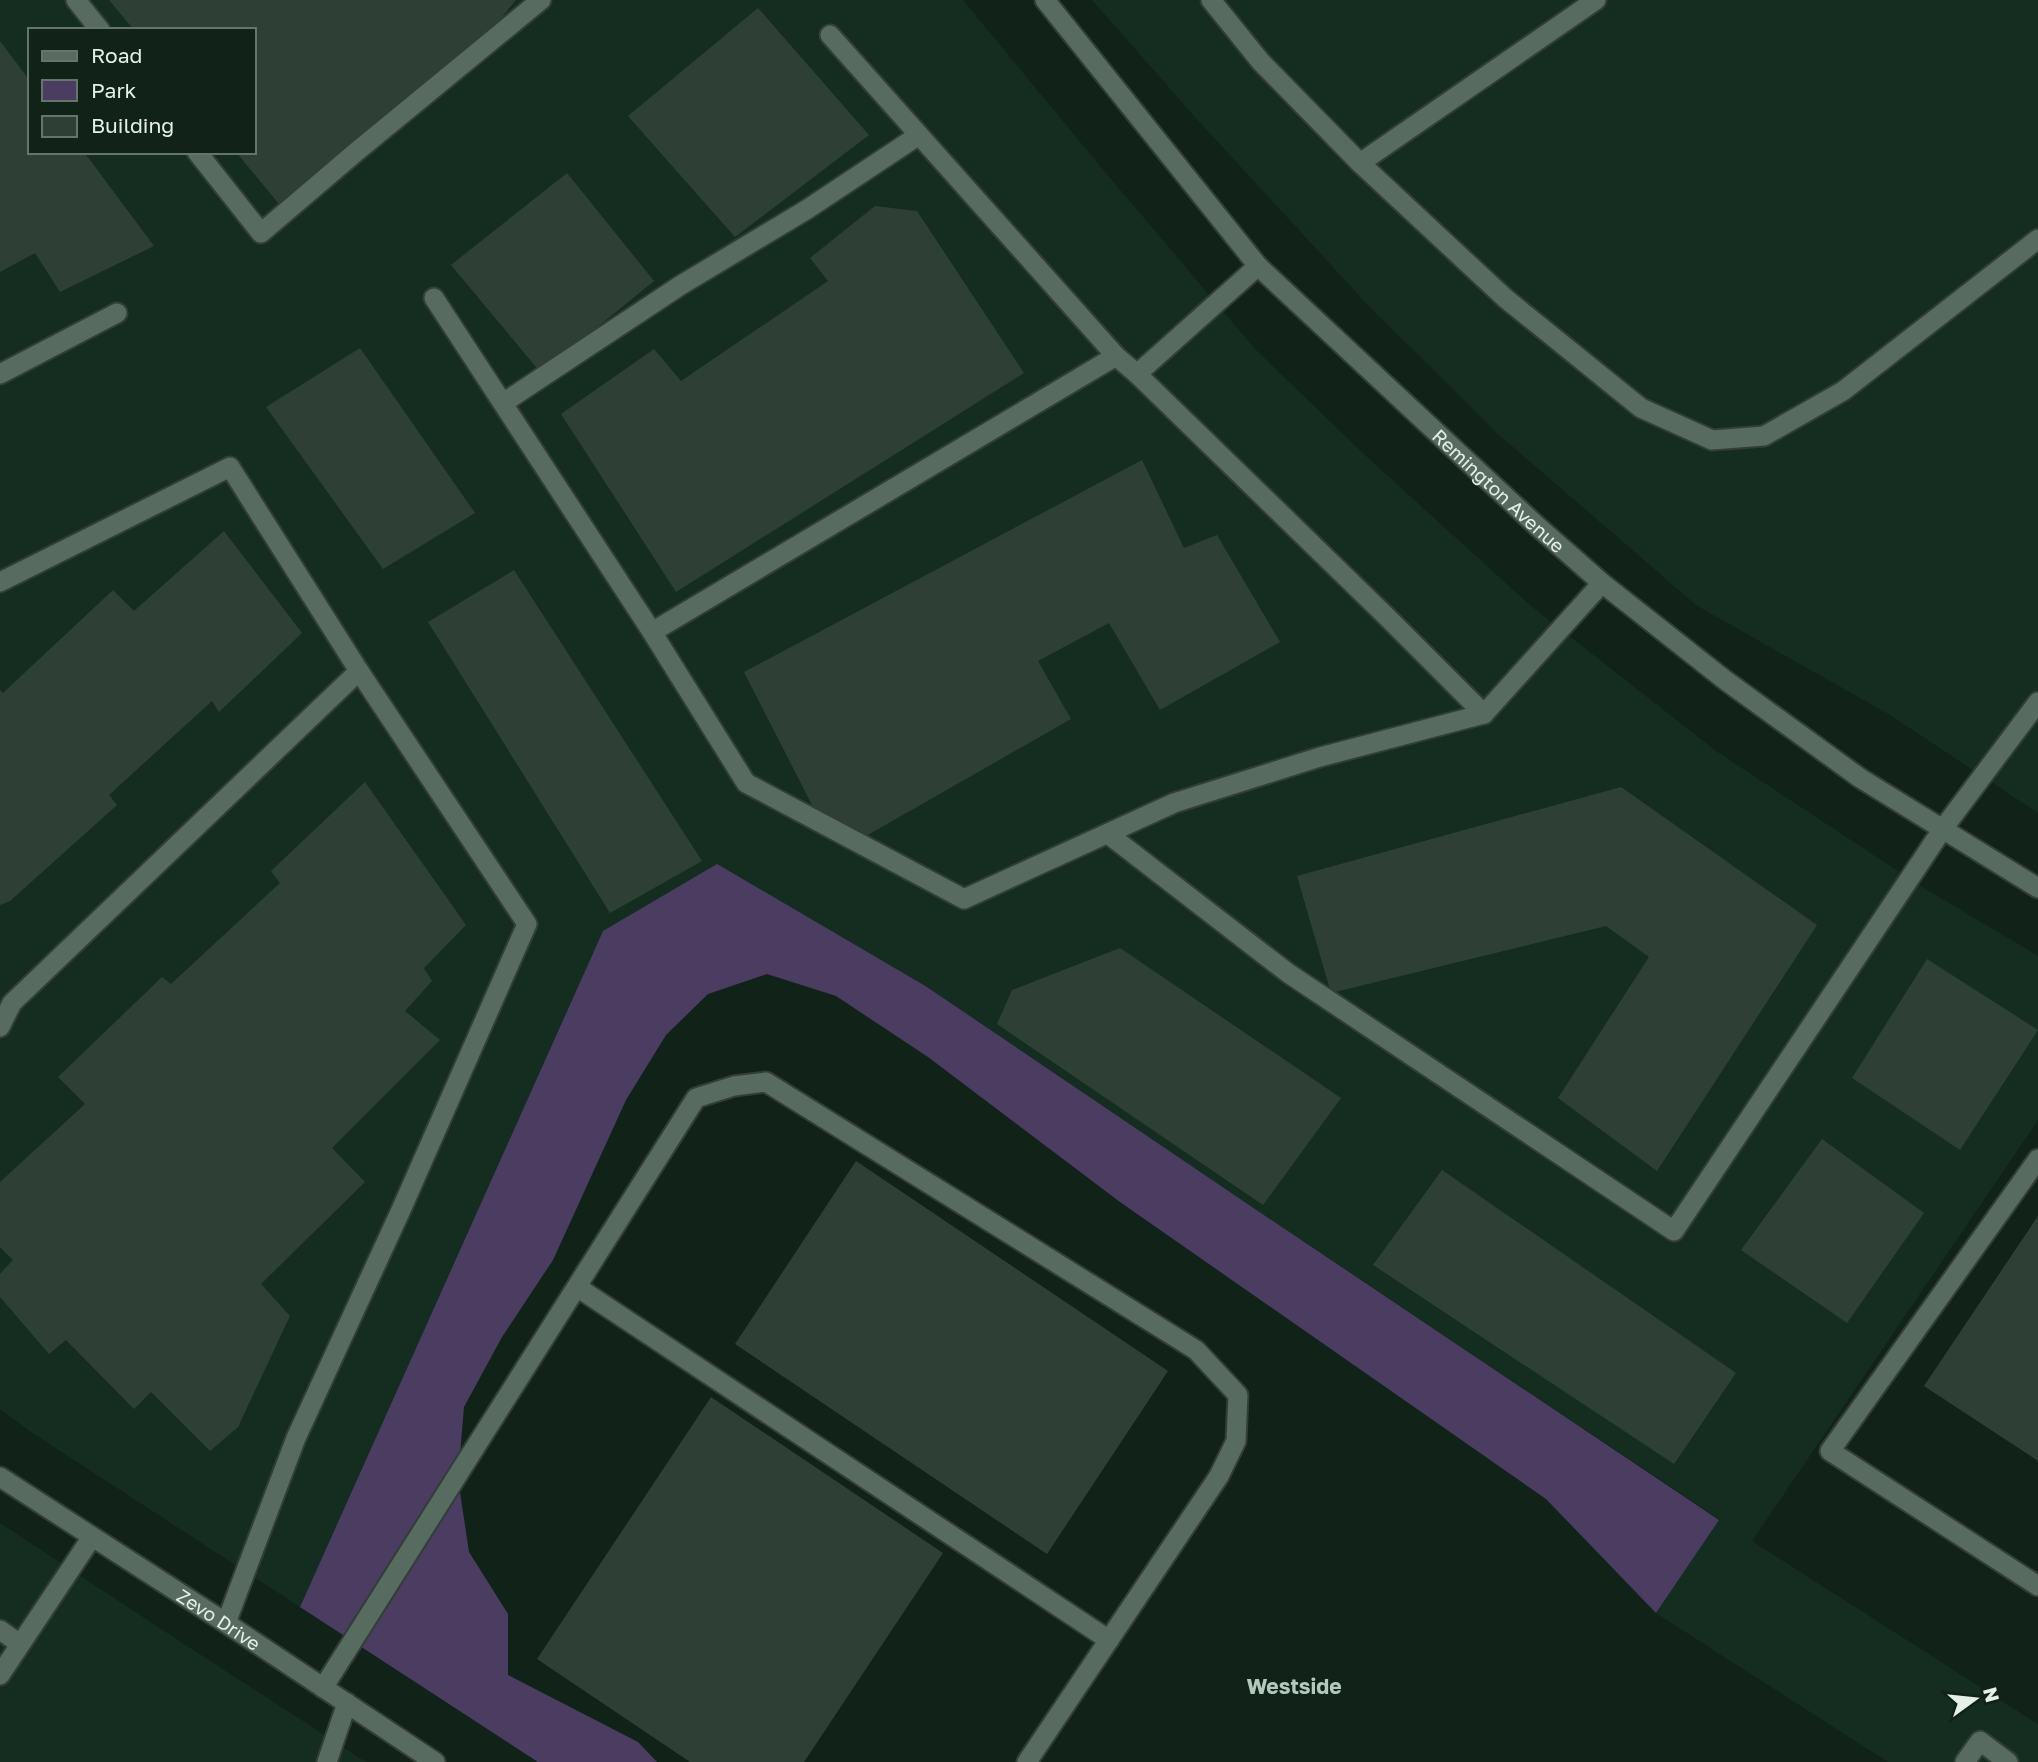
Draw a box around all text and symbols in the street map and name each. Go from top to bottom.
legend [28,28,256,154]
text: Road [91,42,142,68]
text: Park [91,77,137,103]
text: Building [91,112,174,138]
street label: Remington Avenue [1428,424,1570,557]
street label: Zevo Drive [173,1583,265,1654]
north arrow [1940,1664,2010,1734]
district label: Westside [1246,1673,1342,1699]
text: N [1979,1685,2005,1704]

